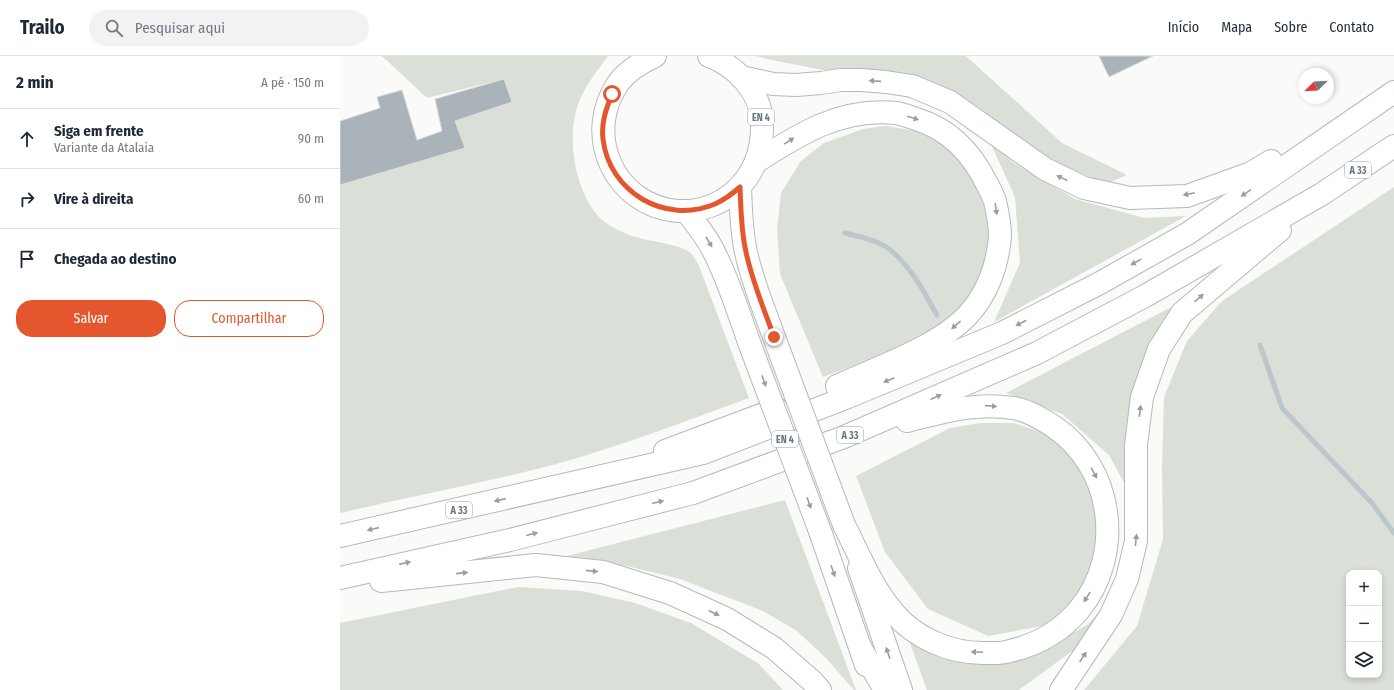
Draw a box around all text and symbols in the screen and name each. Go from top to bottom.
search box [89,10,369,46]
text: Trailo [20,16,65,39]
icon: search [103,17,125,39]
text: Pesquisar aqui [135,19,225,37]
text: Início [1168,19,1199,36]
text: Mapa [1221,19,1252,36]
text: Sobre [1274,19,1307,36]
text: Contato [1329,19,1374,36]
north arrow [1298,68,1334,104]
text: 2 min [16,72,54,93]
text: A pé · 150 m [261,75,324,90]
one-way arrow [869,78,881,85]
route start [603,85,621,103]
road number: EN 4 [748,109,774,125]
one-way arrow [907,115,919,121]
text: Siga em frente [54,122,144,140]
icon: ahead [16,128,38,150]
text: 90 m [298,131,324,146]
one-way arrow [783,137,795,144]
text: Variante da Atalaia [54,140,154,155]
road number: A 33 [1345,162,1371,178]
one-way arrow [1057,175,1068,181]
icon: right [16,188,38,210]
one-way arrow [1241,189,1252,197]
text: Vire à direita [54,190,133,208]
text: 60 m [298,191,324,206]
one-way arrow [1182,192,1195,198]
one-way arrow [993,203,999,215]
one-way arrow [705,237,713,247]
icon: arrive [16,248,38,270]
text: Chegada ao destino [54,250,176,268]
one-way arrow [1130,259,1142,266]
one-way arrow [1193,294,1204,303]
button: Salvar [16,300,166,337]
button: Compartilhar [174,300,324,337]
one-way arrow [1015,320,1027,326]
one-way arrow [951,321,961,330]
route end [765,328,783,346]
one-way arrow [761,376,767,388]
one-way arrow [883,376,895,383]
one-way arrow [931,394,942,400]
one-way arrow [985,403,997,409]
one-way arrow [1137,405,1143,417]
road number: A 33 [837,427,863,443]
road number: EN 4 [772,431,798,447]
one-way arrow [1091,468,1098,479]
one-way arrow [494,498,506,504]
one-way arrow [806,498,812,510]
one-way arrow [652,499,664,505]
road number: A 33 [446,502,472,518]
one-way arrow [367,526,379,532]
one-way arrow [526,531,538,537]
one-way arrow [1132,534,1139,547]
one-way arrow [399,560,412,566]
one-way arrow [831,565,837,577]
one-way arrow [586,568,598,574]
one-way arrow [456,570,468,576]
map controls [1346,570,1382,678]
button: + [1346,570,1382,606]
one-way arrow [1083,592,1091,602]
button: − [1346,606,1382,642]
one-way arrow [708,610,720,616]
button: layers [1346,642,1382,678]
one-way arrow [885,647,891,659]
one-way arrow [971,649,983,656]
one-way arrow [1079,652,1087,663]

